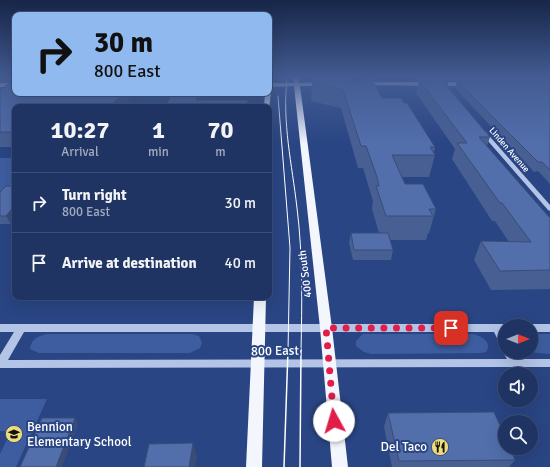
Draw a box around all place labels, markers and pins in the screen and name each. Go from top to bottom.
pin [434,311,468,345]
place label: Bennion Elementary School [27,419,132,450]
school or university icon: Bennion Elementary School [4,424,24,444]
restaurant icon: Del Taco [430,437,450,457]
place label: Del Taco [381,439,427,455]

